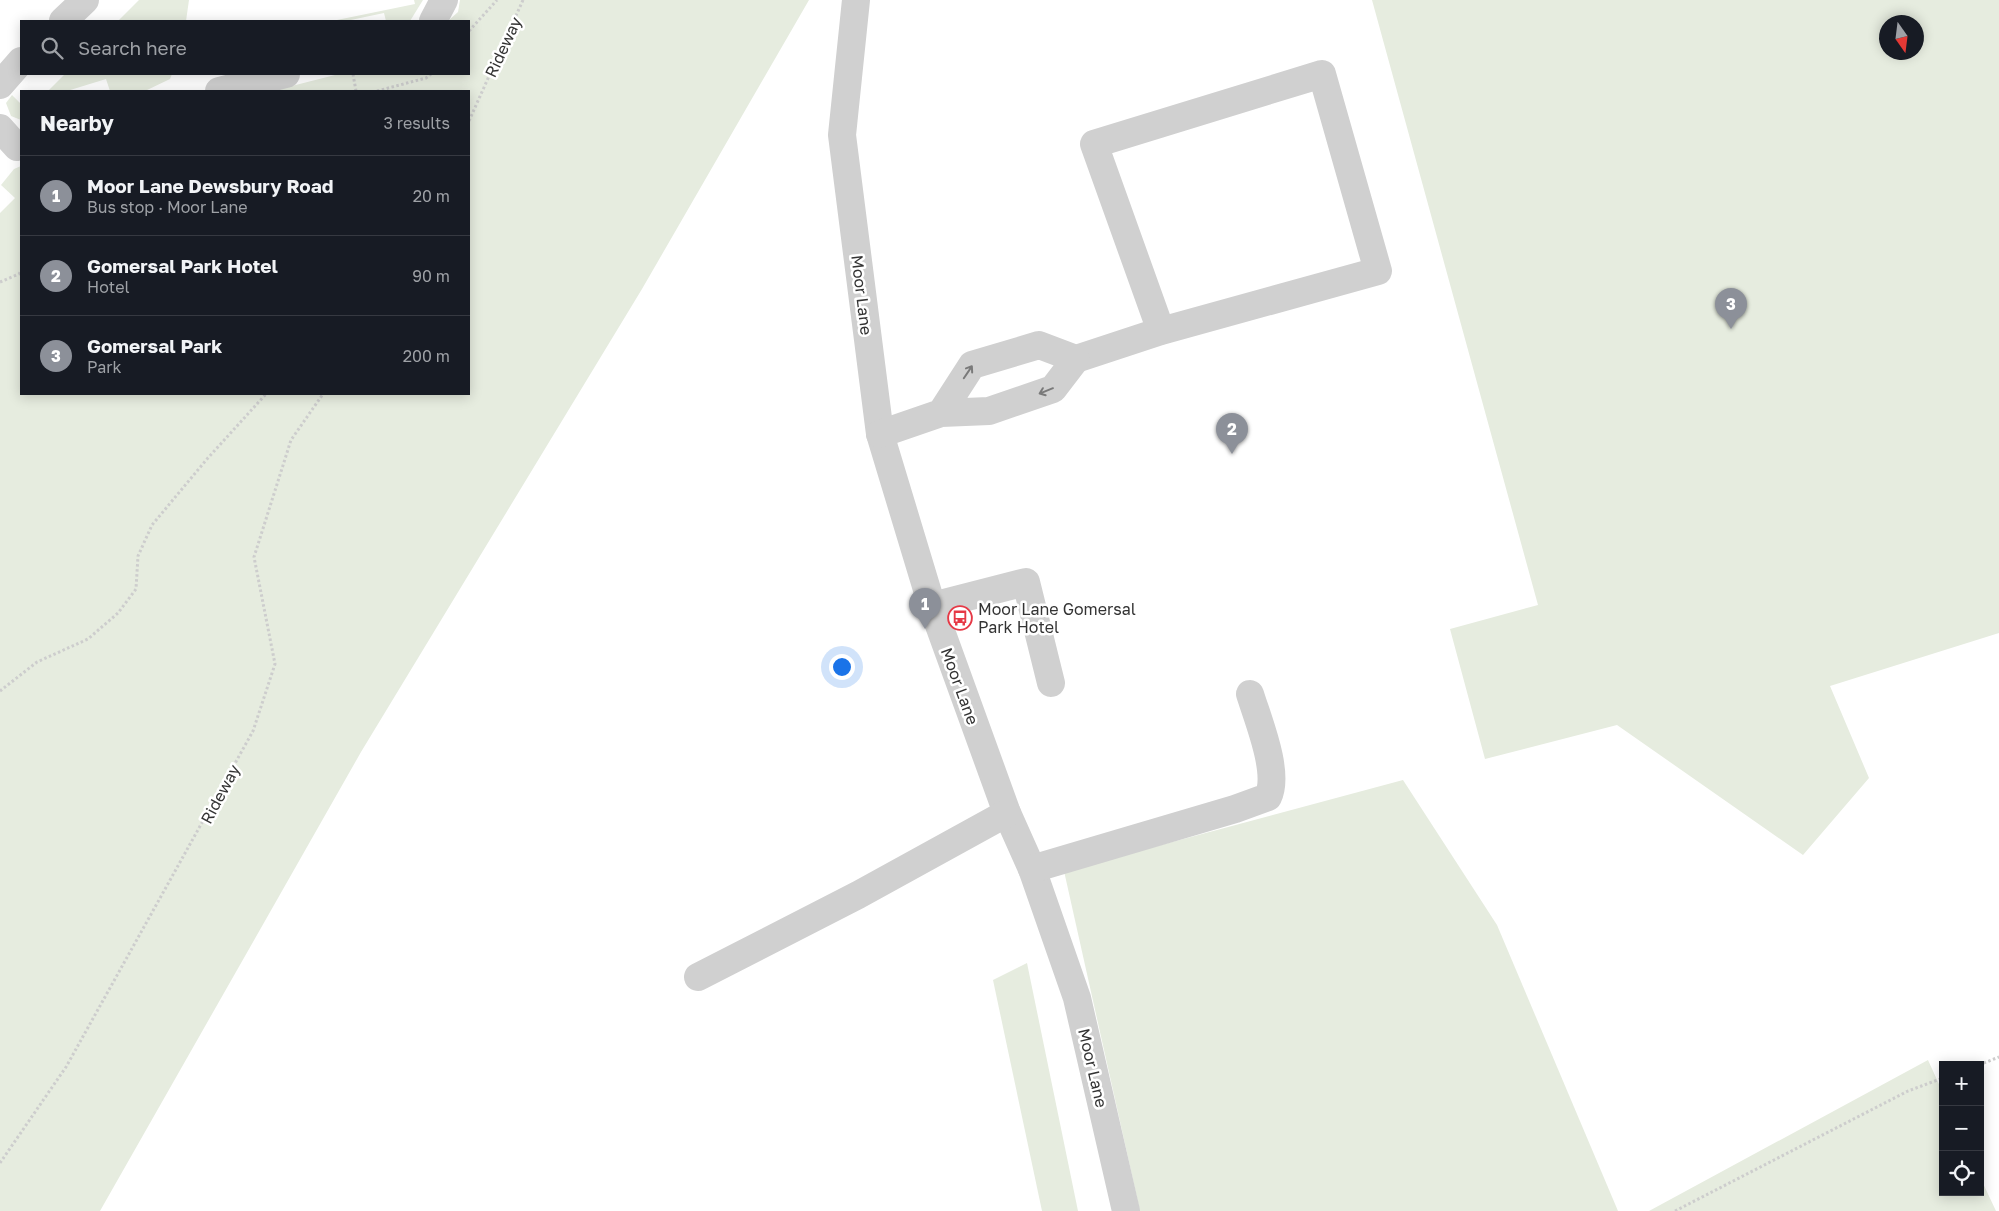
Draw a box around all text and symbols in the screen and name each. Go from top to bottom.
street label: Rideway [480,14,526,80]
north arrow [1879,15,1924,60]
search box [20,20,470,75]
icon: search [38,34,66,62]
text: Search here [78,36,187,59]
text: Nearby [40,110,114,136]
text: 3 results [383,113,450,133]
text: Moor Lane Dewsbury Road [87,174,333,197]
text: 1 [52,186,60,206]
text: 20 m [413,186,450,206]
text: Bus stop · Moor Lane [87,197,248,217]
text: Gomersal Park Hotel [87,254,278,277]
street label: Moor Lane [847,254,877,336]
text: 2 [51,266,61,286]
text: 90 m [412,266,450,286]
text: Hotel [87,277,130,297]
pin: 3 [1715,288,1747,329]
text: Gomersal Park [87,334,222,357]
text: 3 [51,346,61,366]
text: 200 m [403,346,450,366]
text: Park [87,357,122,377]
one-way arrow [963,366,973,380]
one-way arrow [1039,387,1054,396]
pin: 2 [1216,413,1248,454]
pin: 1 [909,588,941,629]
place label: Moor Lane Gomersal Park Hotel [978,599,1136,637]
bus stop icon: Moor Lane Gomersal Park Hotel [947,605,973,631]
street label: Moor Lane [937,645,983,727]
your location [829,654,855,680]
street label: Rideway [196,761,244,827]
street label: Moor Lane [1074,1026,1112,1110]
map controls [1939,1061,1984,1196]
button: + [1939,1061,1984,1106]
button: − [1939,1106,1984,1151]
button: locate [1939,1151,1984,1196]

